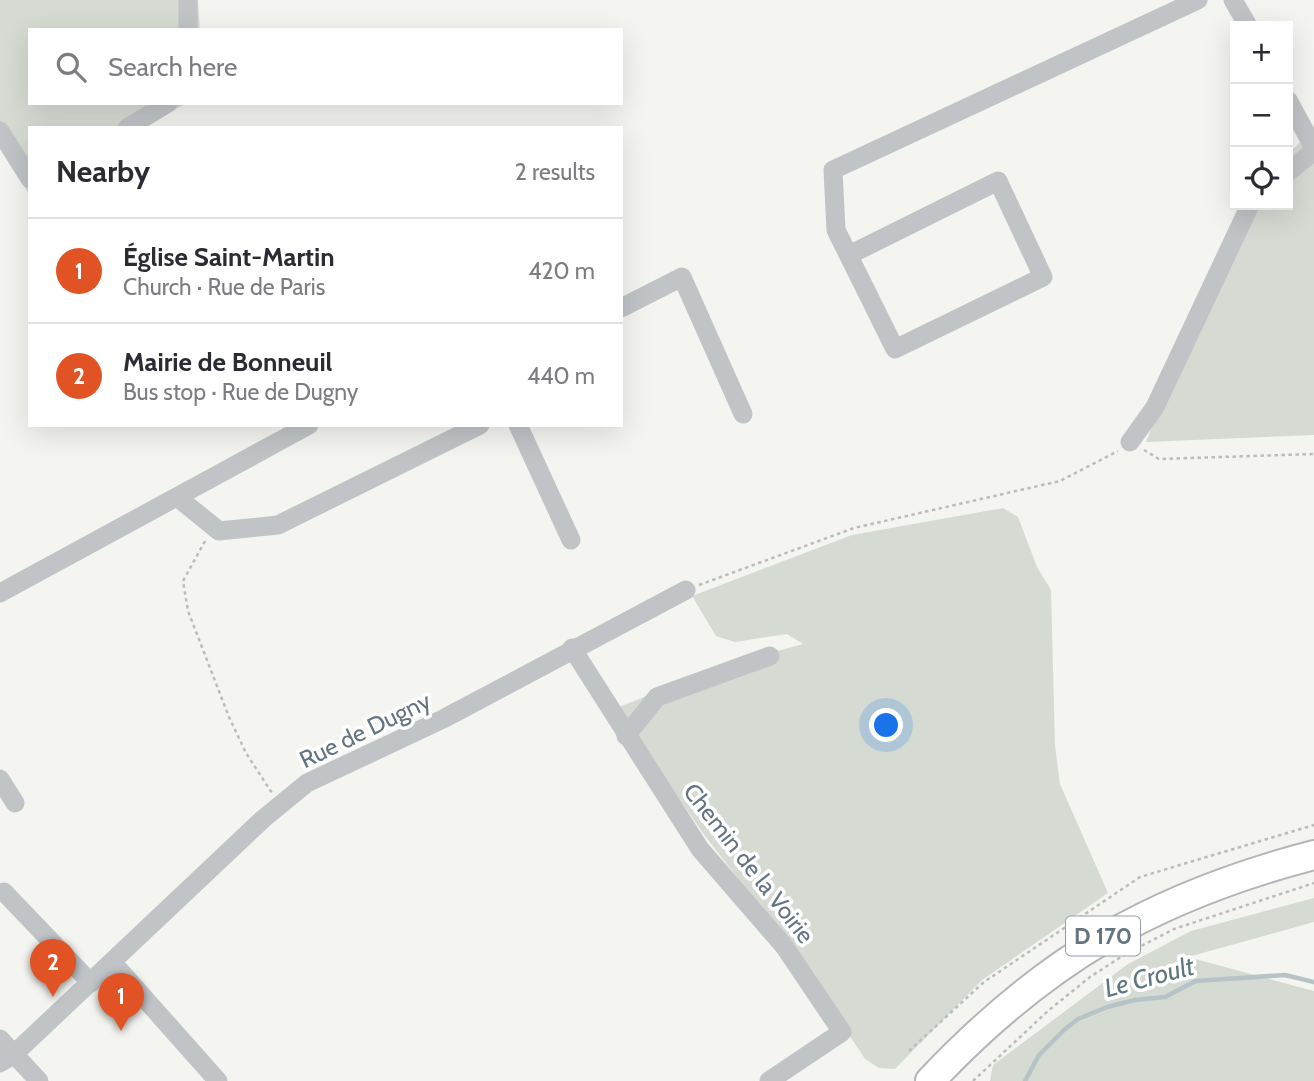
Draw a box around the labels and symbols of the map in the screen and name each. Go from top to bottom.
street label: Rue de Dugny [295,686,435,774]
your location [869,708,903,742]
street label: Chemin de la Voirie [678,777,820,949]
road number: D 170 [1066,917,1140,956]
pin: 2 [30,939,76,997]
water label: Le Croult [1101,949,1198,1004]
pin: 1 [98,973,144,1031]

